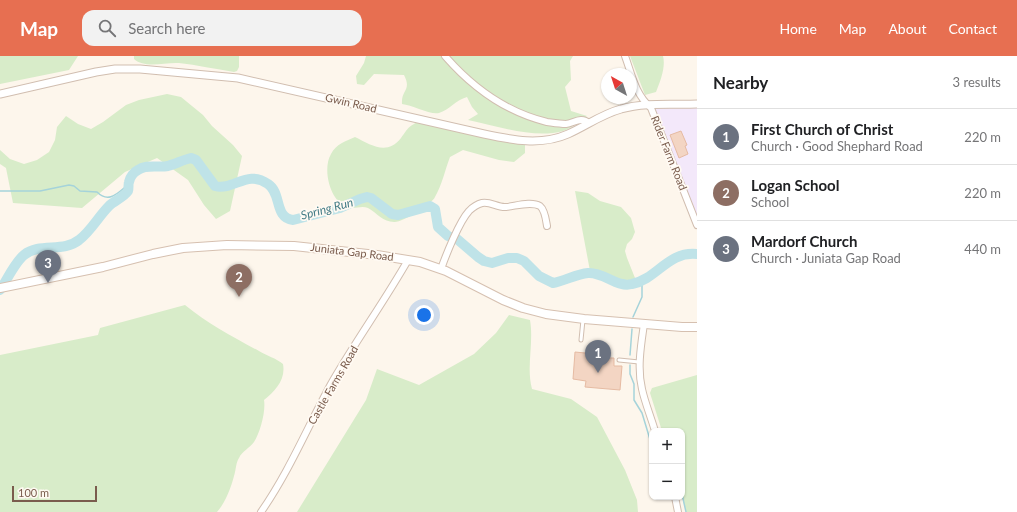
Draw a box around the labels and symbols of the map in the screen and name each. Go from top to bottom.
north arrow [601,68,637,104]
street label: Gwin Road [324,90,378,115]
street label: Rider Farm Road [649,114,690,192]
water label: Spring Run [299,194,355,223]
street label: Juniata Gap Road [310,240,394,263]
pin: 3 [35,250,61,283]
pin: 2 [226,264,252,297]
your location [414,305,434,325]
pin: 1 [585,340,611,373]
street label: Castle Farms Road [305,343,360,426]
scale bar [12,484,97,503]

